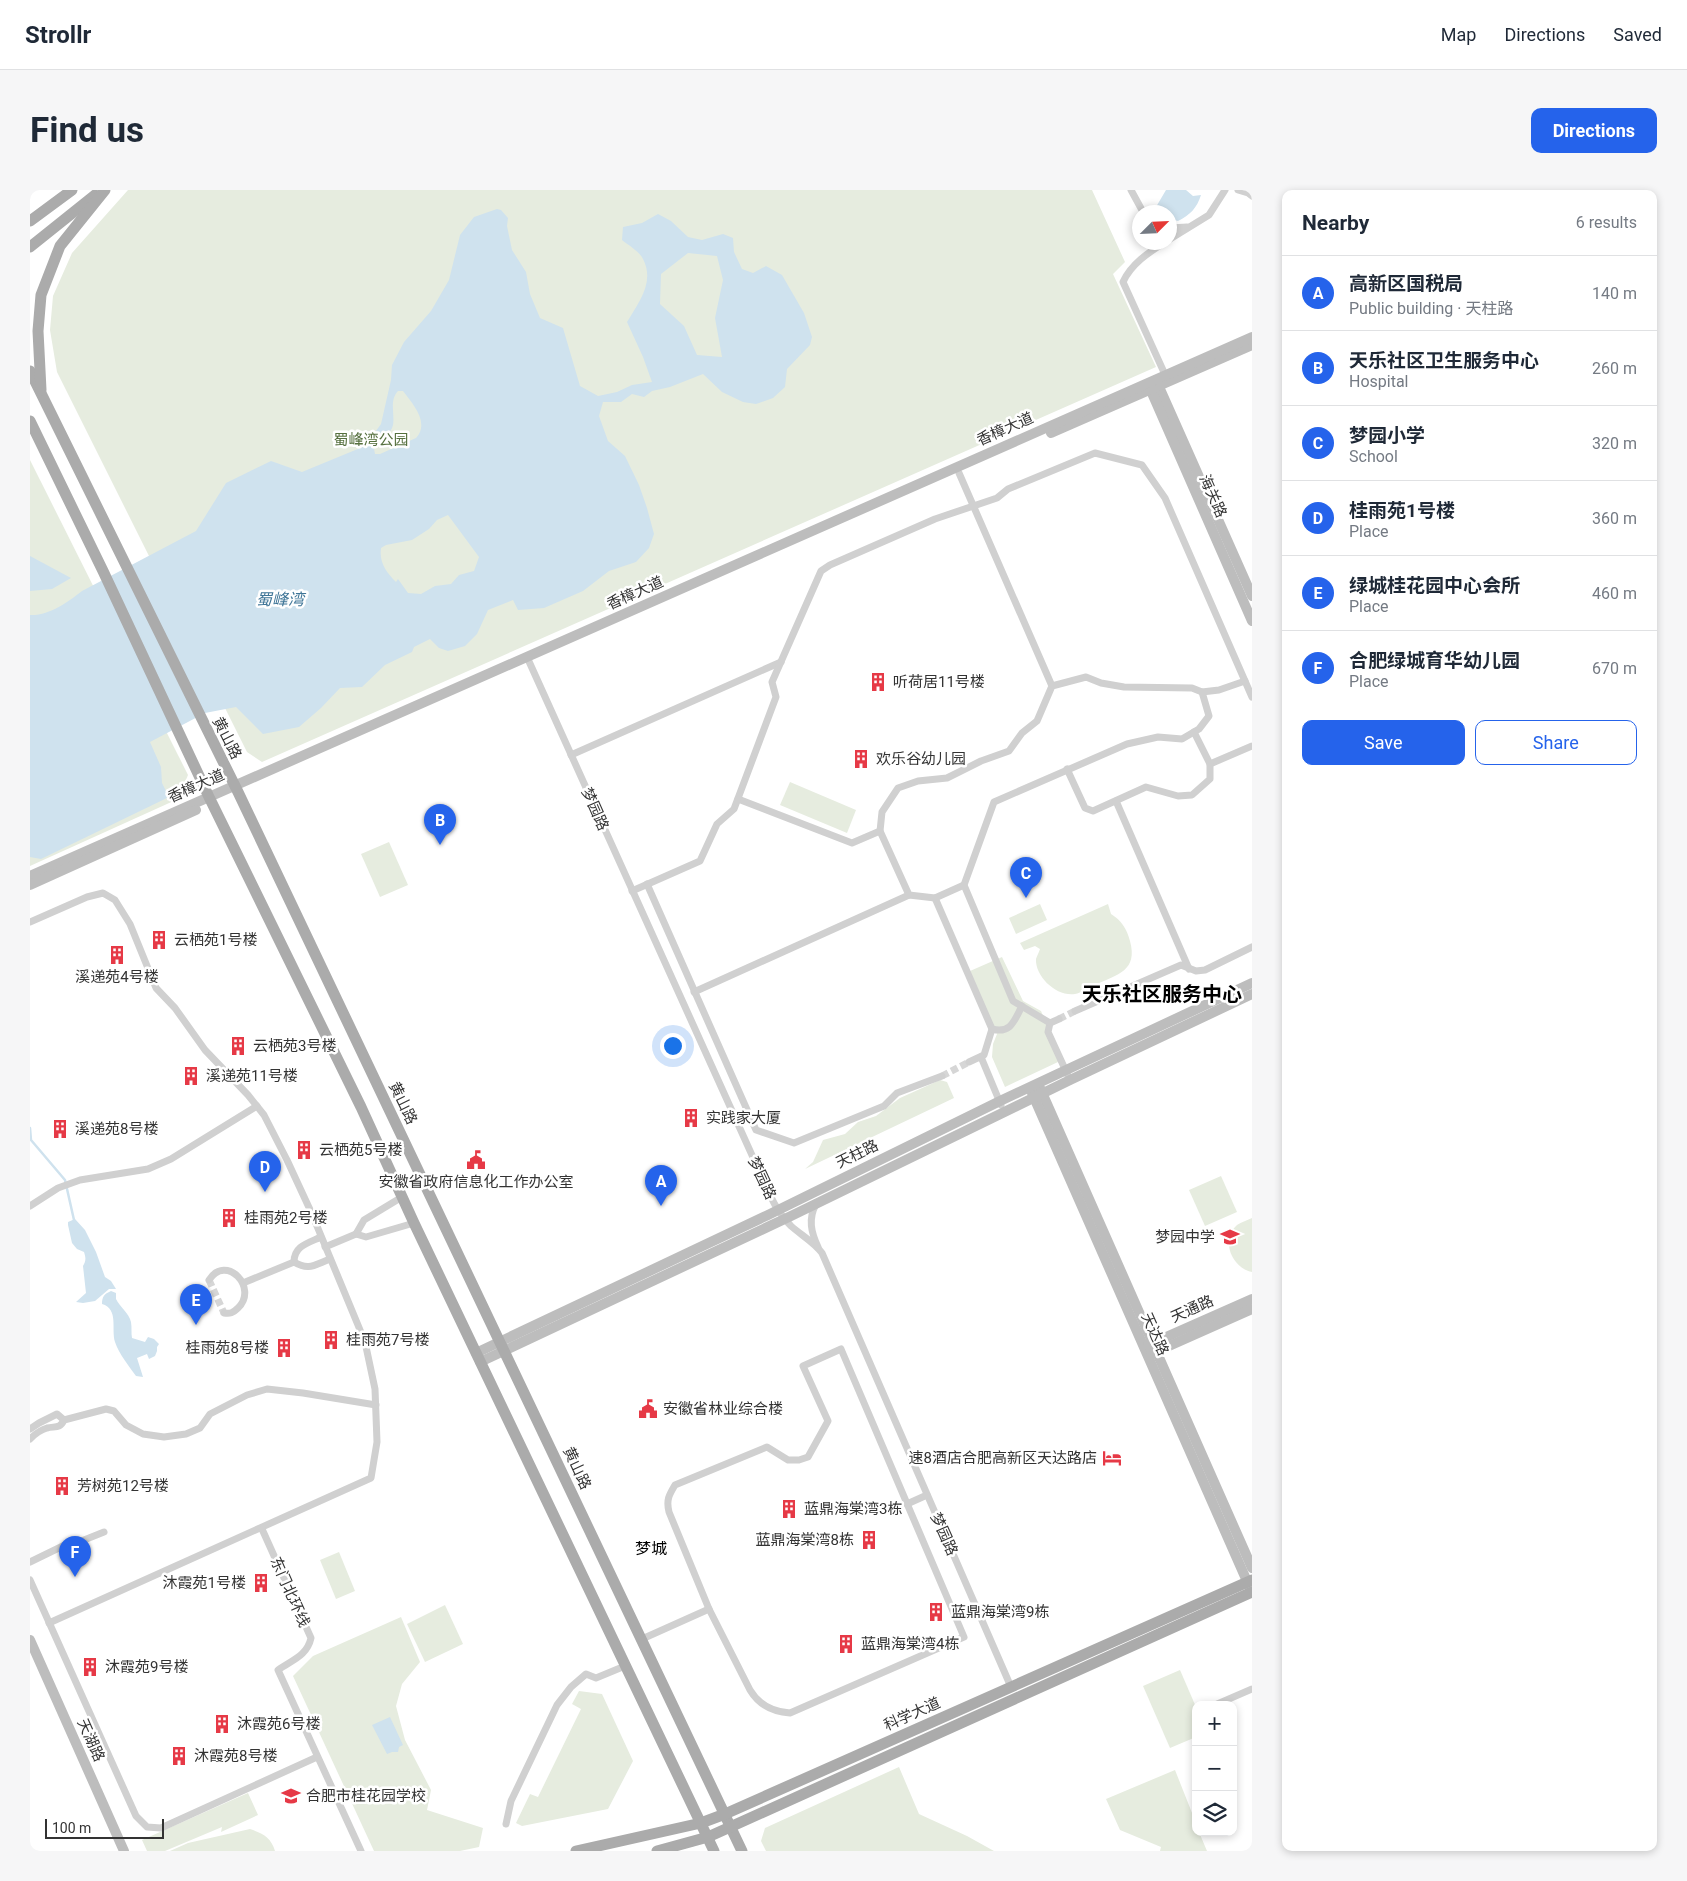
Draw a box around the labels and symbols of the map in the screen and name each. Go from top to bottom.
north arrow [1132,205,1177,250]
street label: 香樟大道 [974,409,1036,449]
park label: 蜀峰湾公园 [333,431,409,449]
street label: 海关路 [1196,472,1230,520]
street label: 香樟大道 [604,573,666,613]
water label: 蜀峰湾 [256,590,307,609]
building icon: 听荷居11号楼 [867,671,889,693]
place label: 听荷居11号楼 [893,673,985,691]
street label: 黄山路 [209,714,245,762]
building icon: 欢乐谷幼儿园 [850,748,872,770]
place label: 欢乐谷幼儿园 [876,750,966,768]
street label: 香樟大道 [165,766,227,806]
street label: 梦园路 [578,785,612,833]
pin: B [424,804,456,845]
pin: C [1010,857,1042,898]
building icon: 云栖苑1号楼 [148,929,170,951]
place label: 云栖苑1号楼 [174,931,257,949]
building icon: 溪递苑4号楼 [106,944,128,966]
place label: 溪递苑4号楼 [75,968,159,986]
district label: 天乐社区服务中心 [1082,982,1242,1006]
your location [660,1033,686,1059]
building icon: 云栖苑3号楼 [227,1035,249,1057]
place label: 云栖苑3号楼 [253,1037,336,1055]
building icon: 溪递苑11号楼 [180,1065,202,1087]
place label: 溪递苑11号楼 [206,1067,298,1085]
street label: 黄山路 [385,1079,421,1127]
building icon: 实践家大厦 [680,1107,702,1129]
place label: 实践家大厦 [706,1109,781,1127]
building icon: 溪递苑8号楼 [49,1118,71,1140]
place label: 溪递苑8号楼 [75,1120,158,1138]
street label: 天柱路 [833,1136,881,1172]
building icon: 云栖苑5号楼 [293,1139,315,1161]
place label: 云栖苑5号楼 [319,1141,402,1159]
public building icon: 安徽省政府信息化工作办公室 [465,1149,487,1171]
pin: D [249,1151,281,1192]
street label: 梦园路 [744,1154,780,1202]
pin: A [645,1165,677,1206]
place label: 安徽省政府信息化工作办公室 [378,1173,574,1191]
building icon: 桂雨苑2号楼 [218,1207,240,1229]
place label: 桂雨苑2号楼 [244,1209,327,1227]
school or university icon: 梦园中学 [1219,1226,1241,1248]
place label: 梦园中学 [1155,1228,1215,1246]
pin: E [180,1284,212,1325]
street label: 天通路 [1168,1292,1216,1326]
street label: 天达路 [1138,1310,1172,1358]
building icon: 桂雨苑7号楼 [320,1329,342,1351]
place label: 桂雨苑7号楼 [346,1331,429,1349]
building icon: 桂雨苑8号楼 [273,1337,295,1359]
place label: 桂雨苑8号楼 [186,1339,269,1357]
public building icon: 安徽省林业综合楼 [637,1398,659,1420]
place label: 安徽省林业综合楼 [663,1400,783,1418]
street label: 黄山路 [559,1444,595,1492]
hotel icon: 速8酒店合肥高新区天达路店 [1101,1447,1123,1469]
place label: 速8酒店合肥高新区天达路店 [909,1449,1097,1467]
building icon: 芳树苑12号楼 [51,1475,73,1497]
place label: 芳树苑12号楼 [77,1477,169,1495]
building icon: 蓝鼎海棠湾3栋 [778,1498,800,1520]
place label: 蓝鼎海棠湾3栋 [804,1500,902,1518]
street label: 梦园路 [927,1510,961,1558]
building icon: 蓝鼎海棠湾8栋 [858,1529,880,1551]
place label: 蓝鼎海棠湾8栋 [756,1531,854,1549]
pin: F [59,1536,91,1577]
district label: 梦城 [635,1539,667,1558]
street label: 东门北环线 [267,1554,313,1630]
building icon: 沐霞苑1号楼 [250,1572,272,1594]
place label: 沐霞苑1号楼 [163,1574,246,1592]
building icon: 蓝鼎海棠湾9栋 [925,1601,947,1623]
place label: 蓝鼎海棠湾9栋 [951,1603,1049,1621]
building icon: 蓝鼎海棠湾4栋 [835,1633,857,1655]
place label: 蓝鼎海棠湾4栋 [861,1635,959,1653]
building icon: 沐霞苑9号楼 [79,1656,101,1678]
place label: 沐霞苑9号楼 [105,1658,188,1676]
street label: 科学大道 [881,1694,943,1734]
building icon: 沐霞苑6号楼 [211,1713,233,1735]
place label: 沐霞苑6号楼 [237,1715,320,1733]
street label: 天湖路 [74,1716,108,1764]
building icon: 沐霞苑8号楼 [168,1745,190,1767]
place label: 沐霞苑8号楼 [194,1747,277,1765]
school or university icon: 合肥市桂花园学校 [280,1785,302,1807]
place label: 合肥市桂花园学校 [306,1787,426,1805]
scale bar [45,1816,164,1839]

